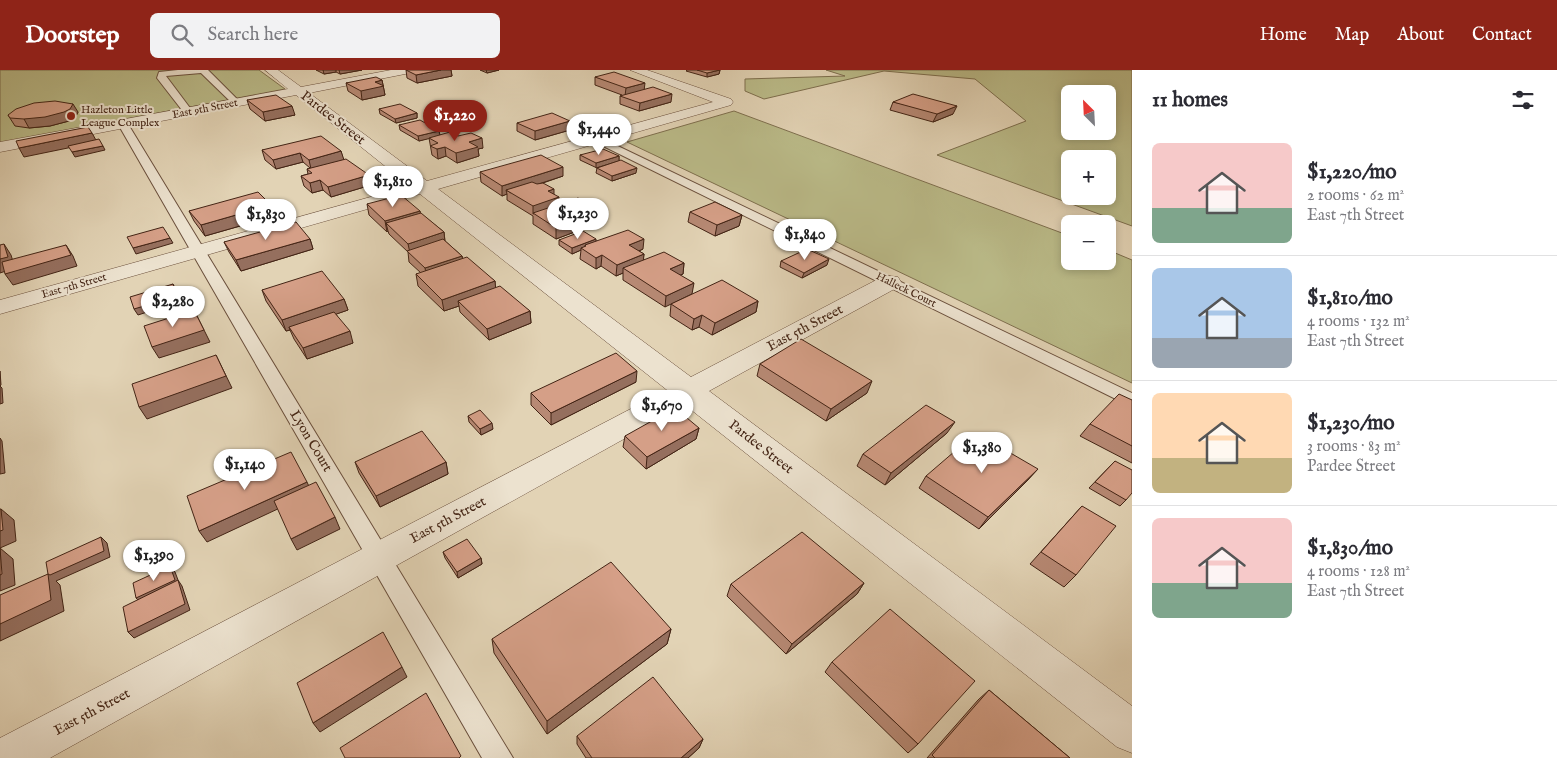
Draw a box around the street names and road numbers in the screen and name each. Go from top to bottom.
street label: Pardee Street [297,87,369,149]
street label: East 9th Street [171,96,239,122]
street label: Halleck Court [873,269,939,311]
street label: East 7th Street [40,270,108,302]
street label: East 5th Street [764,300,846,356]
street label: Lyon Court [286,407,337,475]
street label: Pardee Street [725,416,797,478]
street label: East 5th Street [407,492,489,548]
street label: East 5th Street [51,684,133,740]

